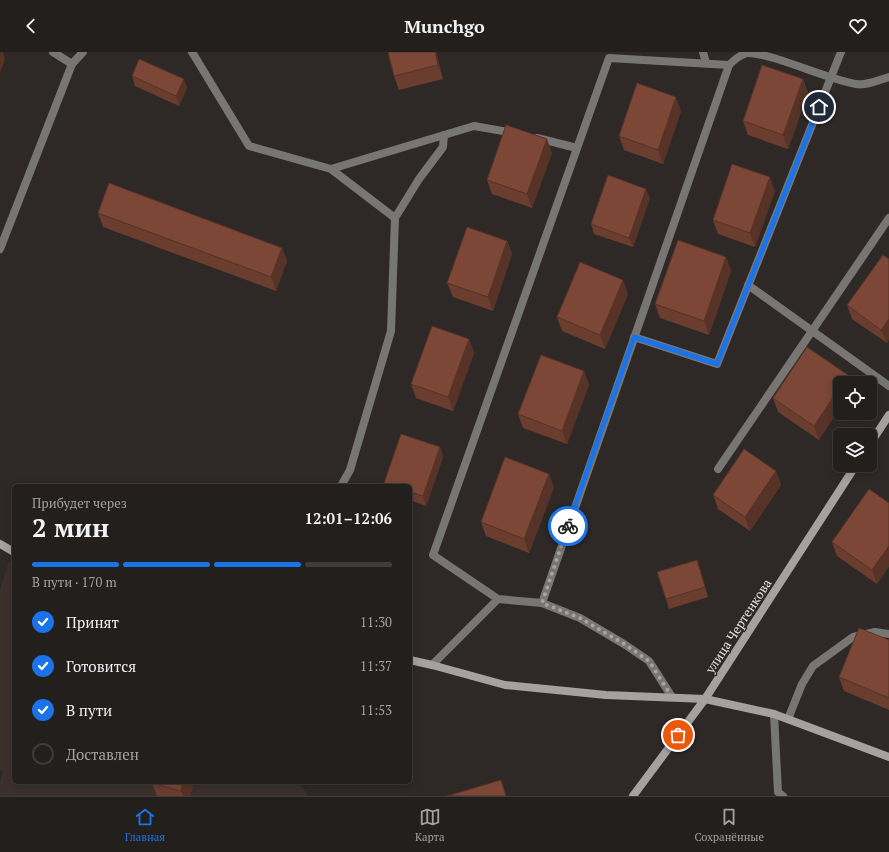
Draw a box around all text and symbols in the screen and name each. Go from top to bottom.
text: Munchgo [404,14,485,38]
icon: back [20,15,42,37]
icon: heart [847,15,869,37]
pin [802,90,836,124]
icon: home [808,96,830,118]
map controls [833,376,877,472]
button: locate [833,376,877,420]
button: layers [833,428,877,472]
text: Прибудет через [32,494,127,512]
courier [548,506,588,546]
text: 12:01–12:06 [305,508,392,528]
text: 2 мин [32,510,109,544]
icon: bike [557,515,579,537]
text: В пути · 170 m [32,573,117,591]
street label: улица Чертенкова [700,575,776,678]
icon: check [32,611,54,633]
text: Принят [66,612,119,632]
text: 11:30 [360,613,392,631]
icon: check [32,655,54,677]
text: Готовится [66,656,136,676]
text: 11:37 [360,657,392,675]
icon: check [32,699,54,721]
text: В пути [66,700,112,720]
text: 11:53 [360,701,392,719]
pin [661,718,695,752]
icon: bag [667,724,689,746]
text: Доставлен [66,744,139,764]
tab: Главная [125,806,165,844]
tab: Карта [415,806,445,844]
tab: Сохранённые [694,806,764,844]

